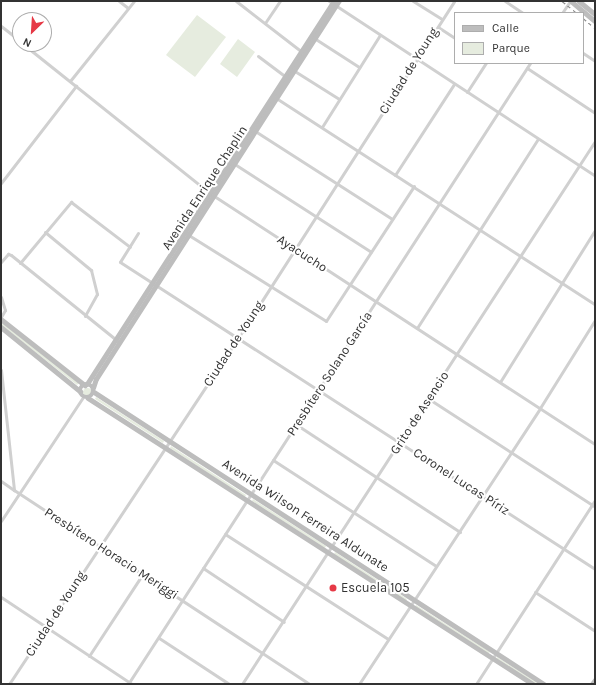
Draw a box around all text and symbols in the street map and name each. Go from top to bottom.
north arrow [12,12,52,52]
legend [454,12,584,64]
text: Calle [492,21,519,35]
street label: Ciudad de Young [376,25,442,117]
text: N [21,35,33,50]
text: Parque [492,41,530,55]
street label: Avenida Enrique Chaplin [159,123,251,253]
street label: Ayacucho [274,232,330,276]
street label: Ciudad de Young [200,298,268,390]
street label: Presbítero Solano García [284,309,376,439]
street label: Grito de Asencio [387,368,453,458]
street label: Coronel Lucas Píriz [410,445,512,519]
street label: Avenida Wilson Ferreira Aldunate [219,456,391,576]
street label: Presbítero Horacio Meriggi [41,505,181,603]
street label: Ciudad de Young [22,568,90,660]
place label: Escuela 105 [341,580,410,596]
marker: Escuela 105 [328,583,338,593]

